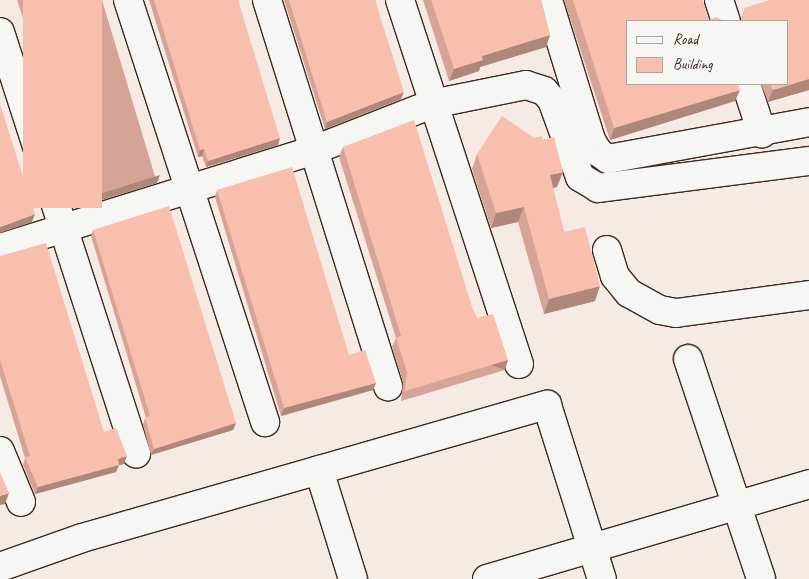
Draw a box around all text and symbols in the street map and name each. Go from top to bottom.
legend [626,20,789,85]
text: Road [673,30,698,49]
text: Building [673,55,712,74]

